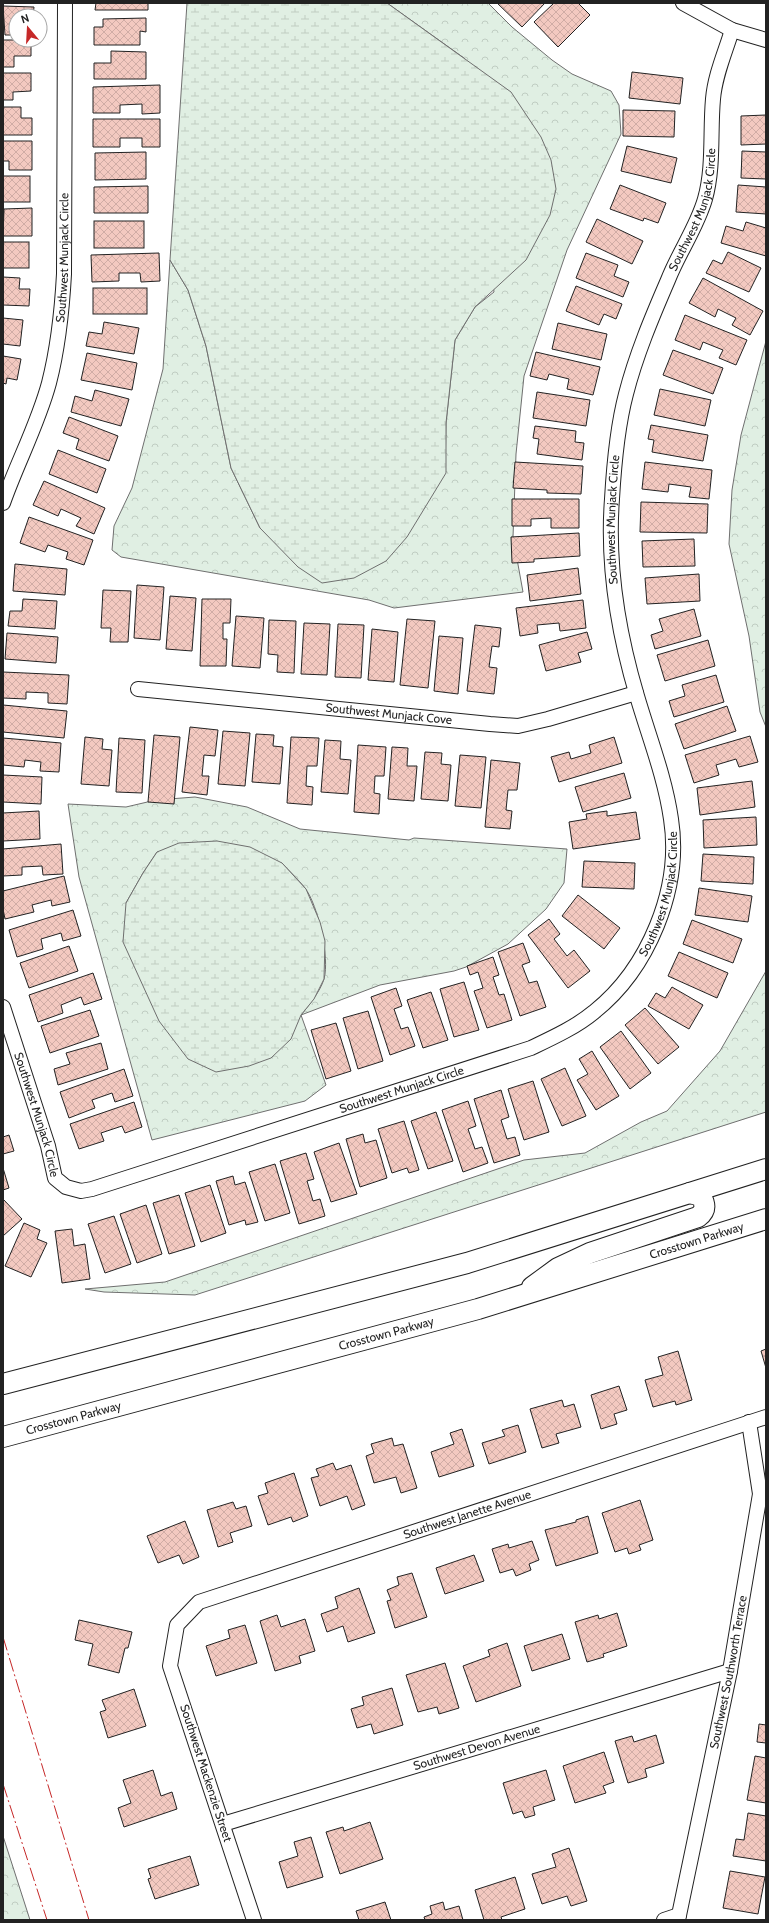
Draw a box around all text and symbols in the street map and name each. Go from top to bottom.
north arrow [8,8,48,48]
text: N [19,11,31,26]
street label: Southwest Munjack Circle [665,148,718,273]
street label: Southwest Munjack Circle [52,193,71,323]
street label: Southwest Munjack Circle [603,454,622,585]
street label: Southwest Munjack Cove [325,700,453,727]
street label: Southwest Munjack Circle [635,831,680,959]
street label: Southwest Munjack Circle [11,1050,63,1179]
street label: Southwest Munjack Circle [337,1062,466,1116]
street label: Crosstown Parkway [647,1218,746,1262]
street label: Crosstown Parkway [337,1313,435,1353]
street label: Crosstown Parkway [24,1398,123,1438]
street label: Southwest Janette Avenue [401,1486,533,1542]
street label: Southwest Southworth Terrace [706,1594,750,1750]
street label: Southwest Mackenzie Street [177,1702,236,1843]
street label: Southwest Devon Avenue [411,1721,542,1773]

